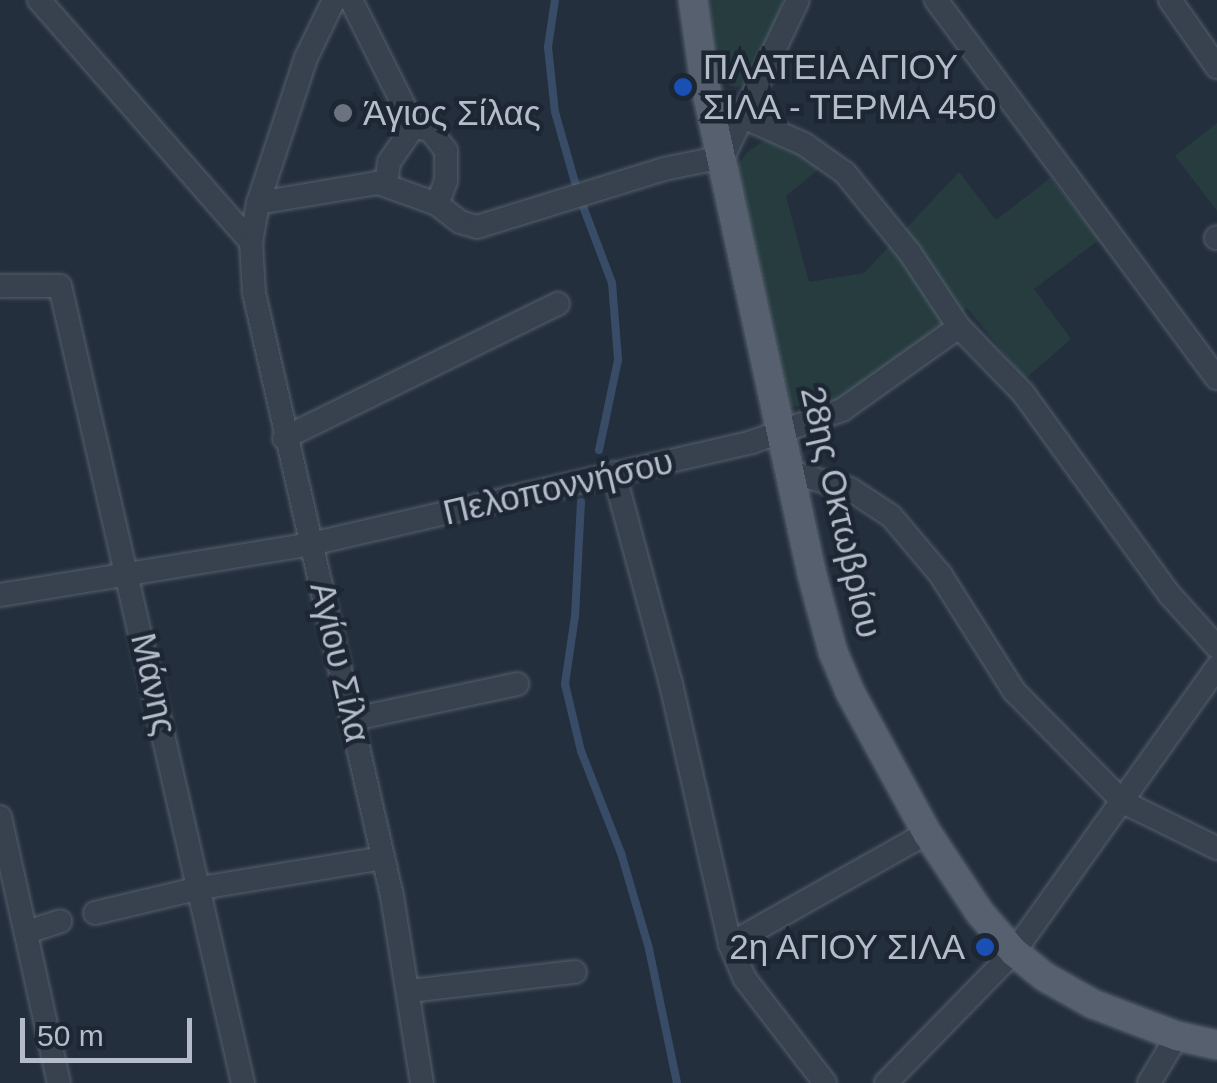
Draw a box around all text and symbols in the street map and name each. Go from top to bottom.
place label: ΠΛΑΤΕΙΑ ΑΓΙΟΥ ΣΙΛΑ - ΤΕΡΜΑ 450 [703,46,1001,128]
marker: ΠΛΑΤΕΙΑ ΑΓΙΟΥ ΣΙΛΑ - ΤΕΡΜΑ 450 [672,76,694,98]
place label: Άγιος Σίλας [363,92,541,134]
marker: Άγιος Σίλας [332,102,354,124]
street label: 28ης Οκτωβρίου [792,382,890,642]
street label: Πελοποννήσου [439,440,677,534]
street label: Αγίου Σίλα [301,578,379,746]
street label: Μάνης [122,629,186,739]
place label: 2η ΑΓΙΟΥ ΣΙΛΑ [727,926,965,968]
marker: 2η ΑΓΙΟΥ ΣΙΛΑ [974,936,996,958]
scale bar [25,998,198,1060]
text: 50 m [37,1019,104,1052]

